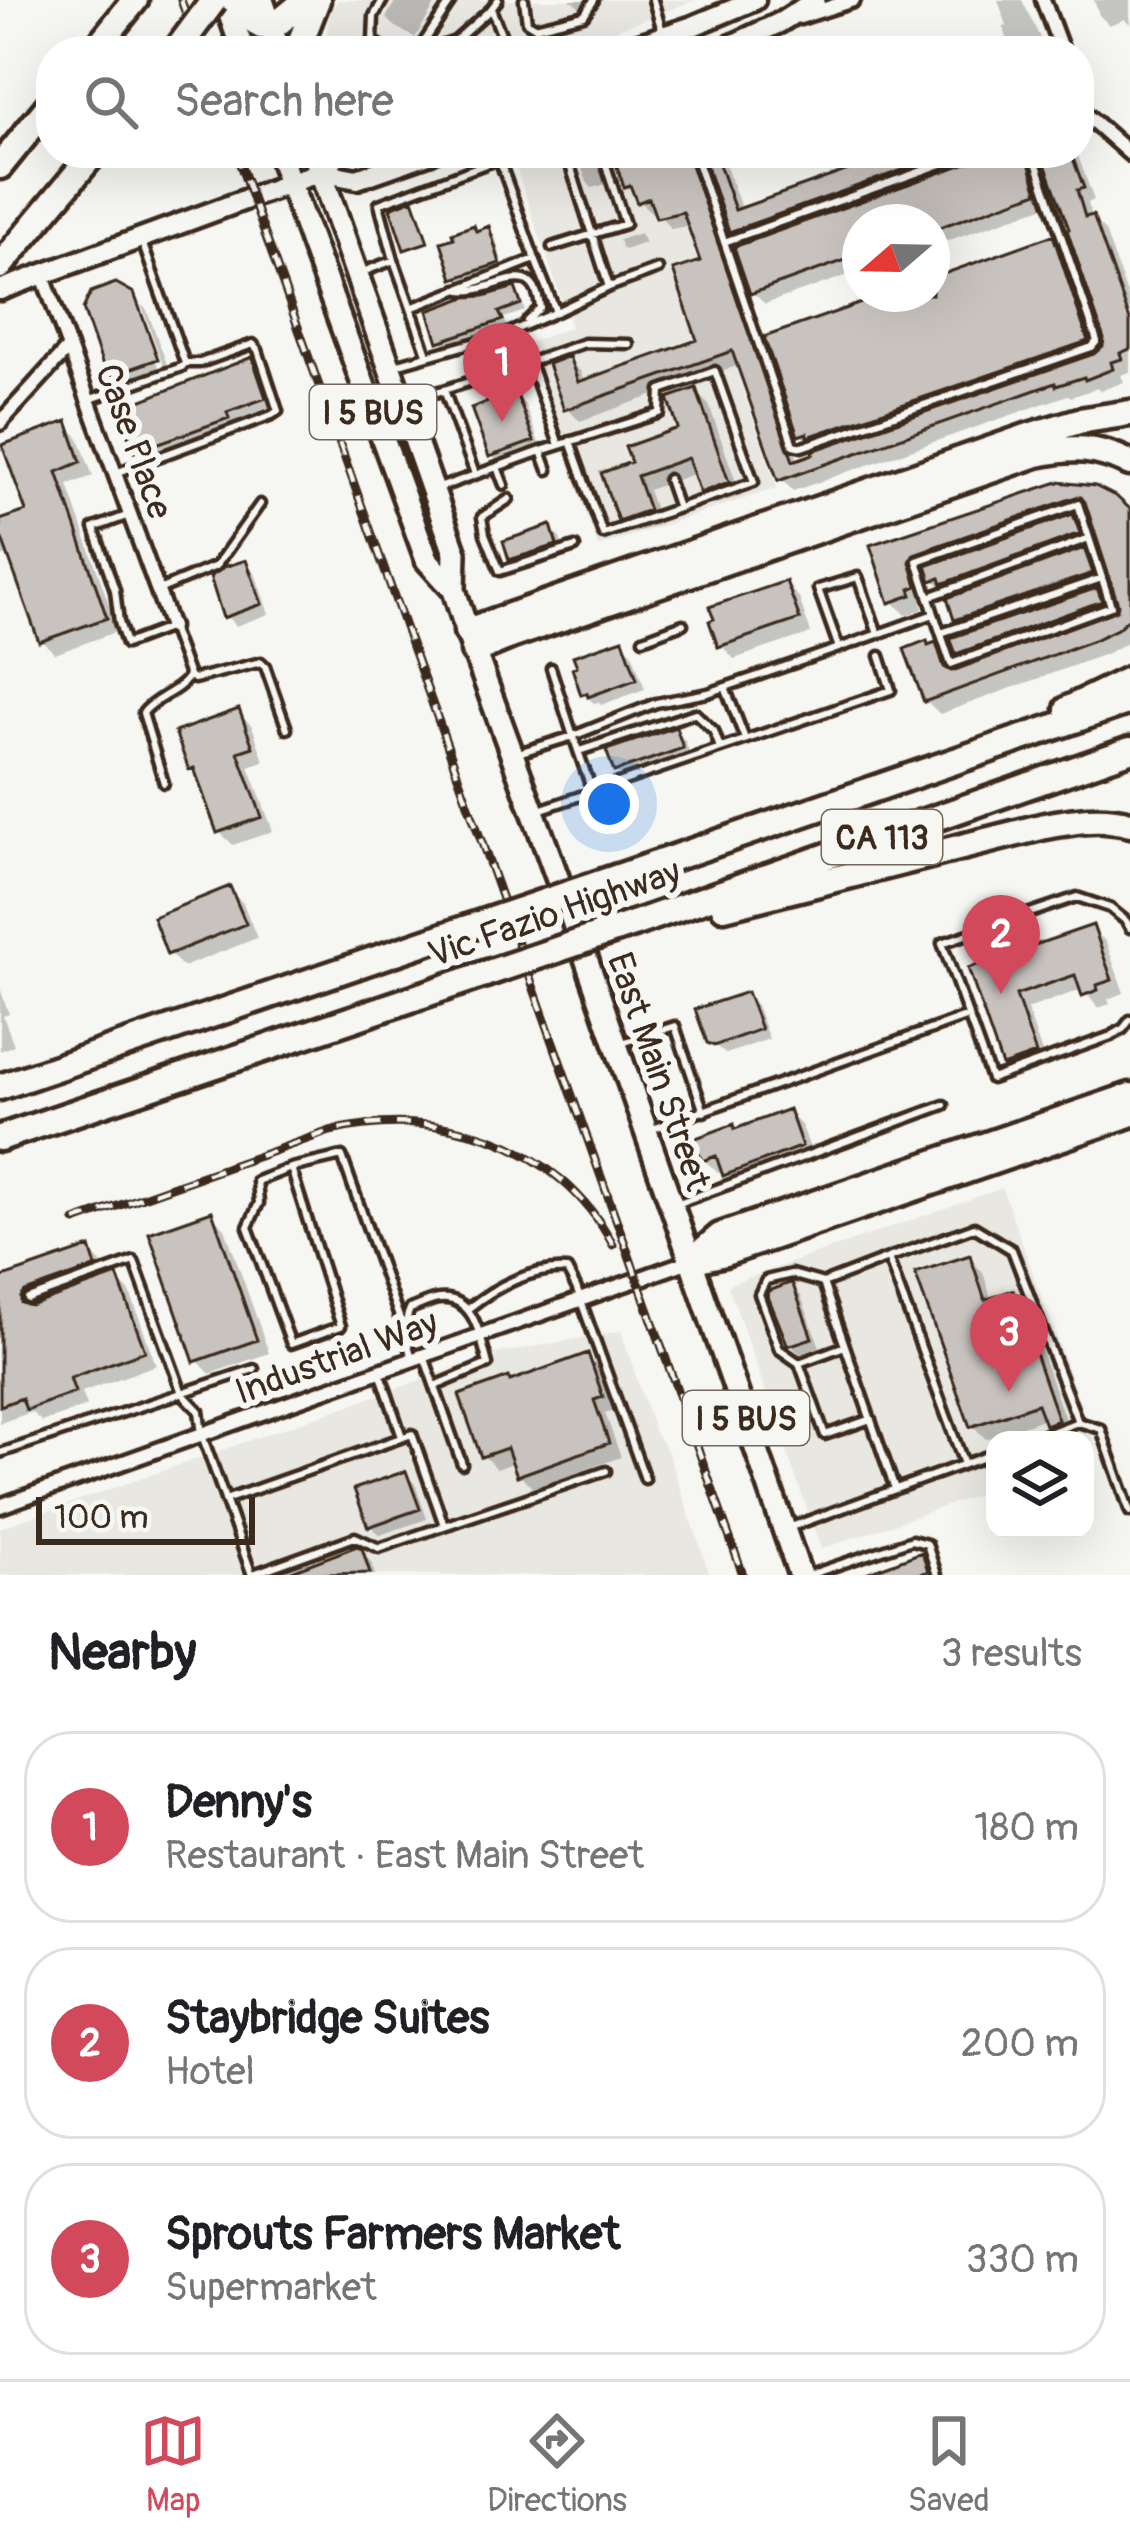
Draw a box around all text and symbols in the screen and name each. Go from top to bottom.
search box [36,36,1094,168]
icon: search [78,69,144,135]
text: Search here [174,74,394,130]
north arrow [842,204,950,312]
pin: 1 [463,323,541,422]
street label: Case Place [85,358,182,525]
road number: I 5 BUS [310,385,436,439]
your location [579,774,639,834]
road number: CA 113 [822,810,942,864]
street label: Vic Fazio Highway [423,849,686,978]
pin: 2 [962,895,1040,994]
street label: East Main Street [597,947,720,1197]
pin: 3 [970,1293,1048,1392]
street label: Industrial Way [229,1300,444,1415]
road number: I 5 BUS [683,1391,809,1445]
map controls [986,1431,1094,1539]
button: layers [986,1431,1094,1539]
scale bar [36,1491,255,1544]
text: 100 m [54,1497,148,1538]
text: Nearby [48,1621,196,1685]
text: 3 results [941,1629,1082,1678]
text: Denny's [165,1775,312,1831]
text: 1 [82,1803,98,1852]
text: 180 m [974,1803,1079,1852]
text: Restaurant · East Main Street [165,1831,644,1880]
text: Staybridge Suites [165,1991,489,2047]
text: 2 [79,2019,101,2068]
text: 200 m [961,2019,1079,2068]
text: Hotel [165,2047,255,2096]
text: Sprouts Farmers Market [165,2207,620,2263]
text: 3 [79,2235,101,2284]
text: 330 m [966,2235,1079,2284]
text: Supermarket [165,2263,377,2312]
tab: Map [140,2408,206,2521]
tab: Directions [487,2408,627,2521]
tab: Saved [908,2408,990,2521]

